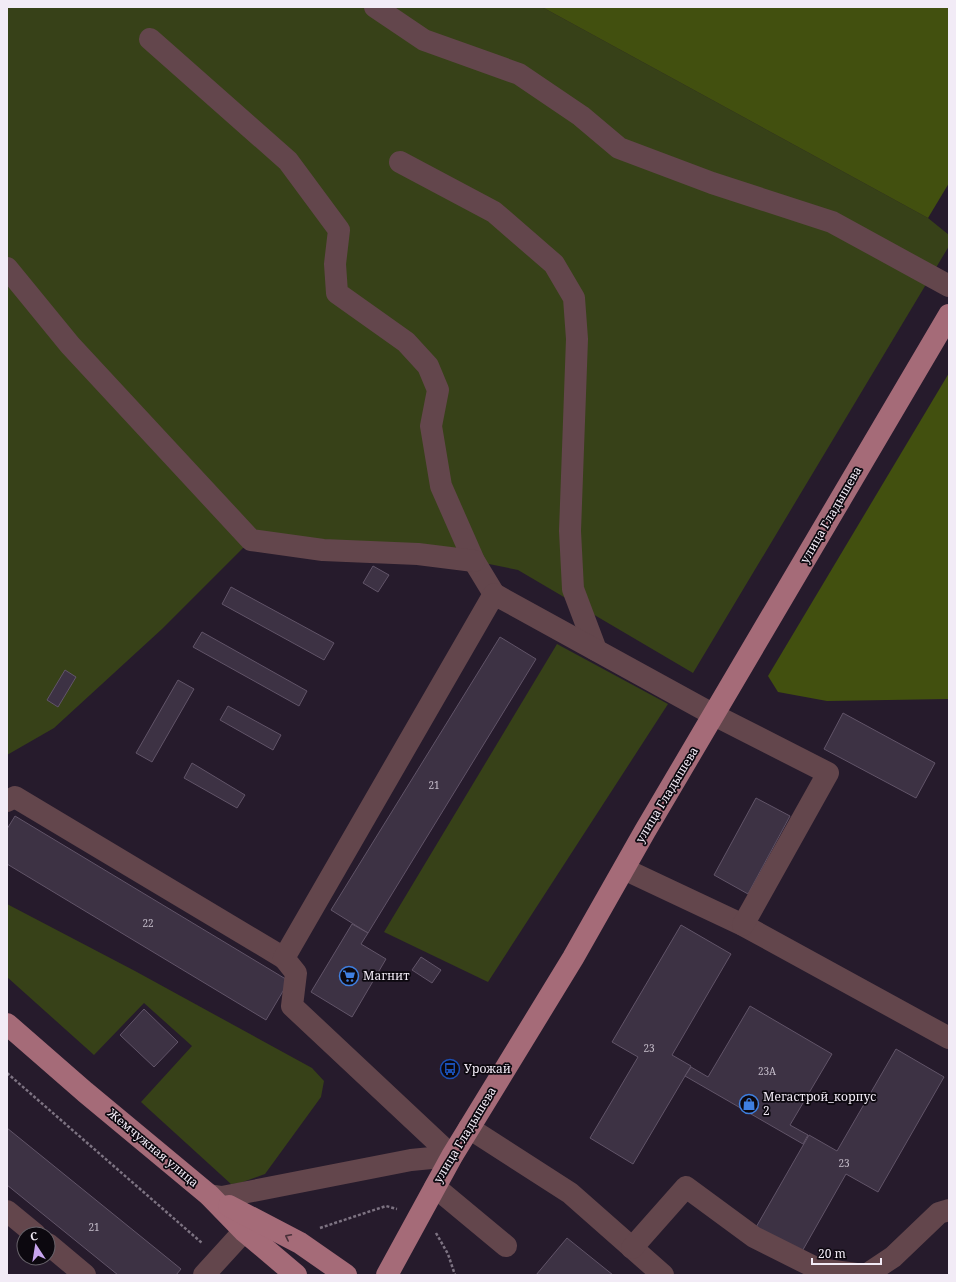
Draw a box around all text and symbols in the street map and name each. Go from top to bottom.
street label: улица Гладышева [796,463,865,566]
street label: улица Гладышева [631,743,702,846]
house number: 21 [428,778,440,792]
house number: 22 [142,916,154,930]
supermarket icon: Магнит [338,965,360,987]
place label: Магнит [363,967,410,984]
house number: 23 [643,1041,655,1055]
bus stop icon: Урожай [439,1058,461,1080]
place label: Урожай [464,1060,511,1077]
house number: 23А [758,1064,777,1078]
street label: улица Гладышева [429,1083,500,1186]
place label: Мегастрой_корпус 2 [763,1088,876,1119]
shop icon: Мегастрой_корпус 2 [738,1093,760,1115]
street label: Жемчужная улица [103,1104,203,1191]
house number: 23 [838,1156,850,1170]
house number: 21 [88,1220,100,1234]
north arrow [16,1226,56,1266]
text: С [29,1228,39,1244]
one-way arrow [285,1234,292,1241]
scale bar [812,1240,881,1266]
text: 20 m [818,1245,846,1262]

